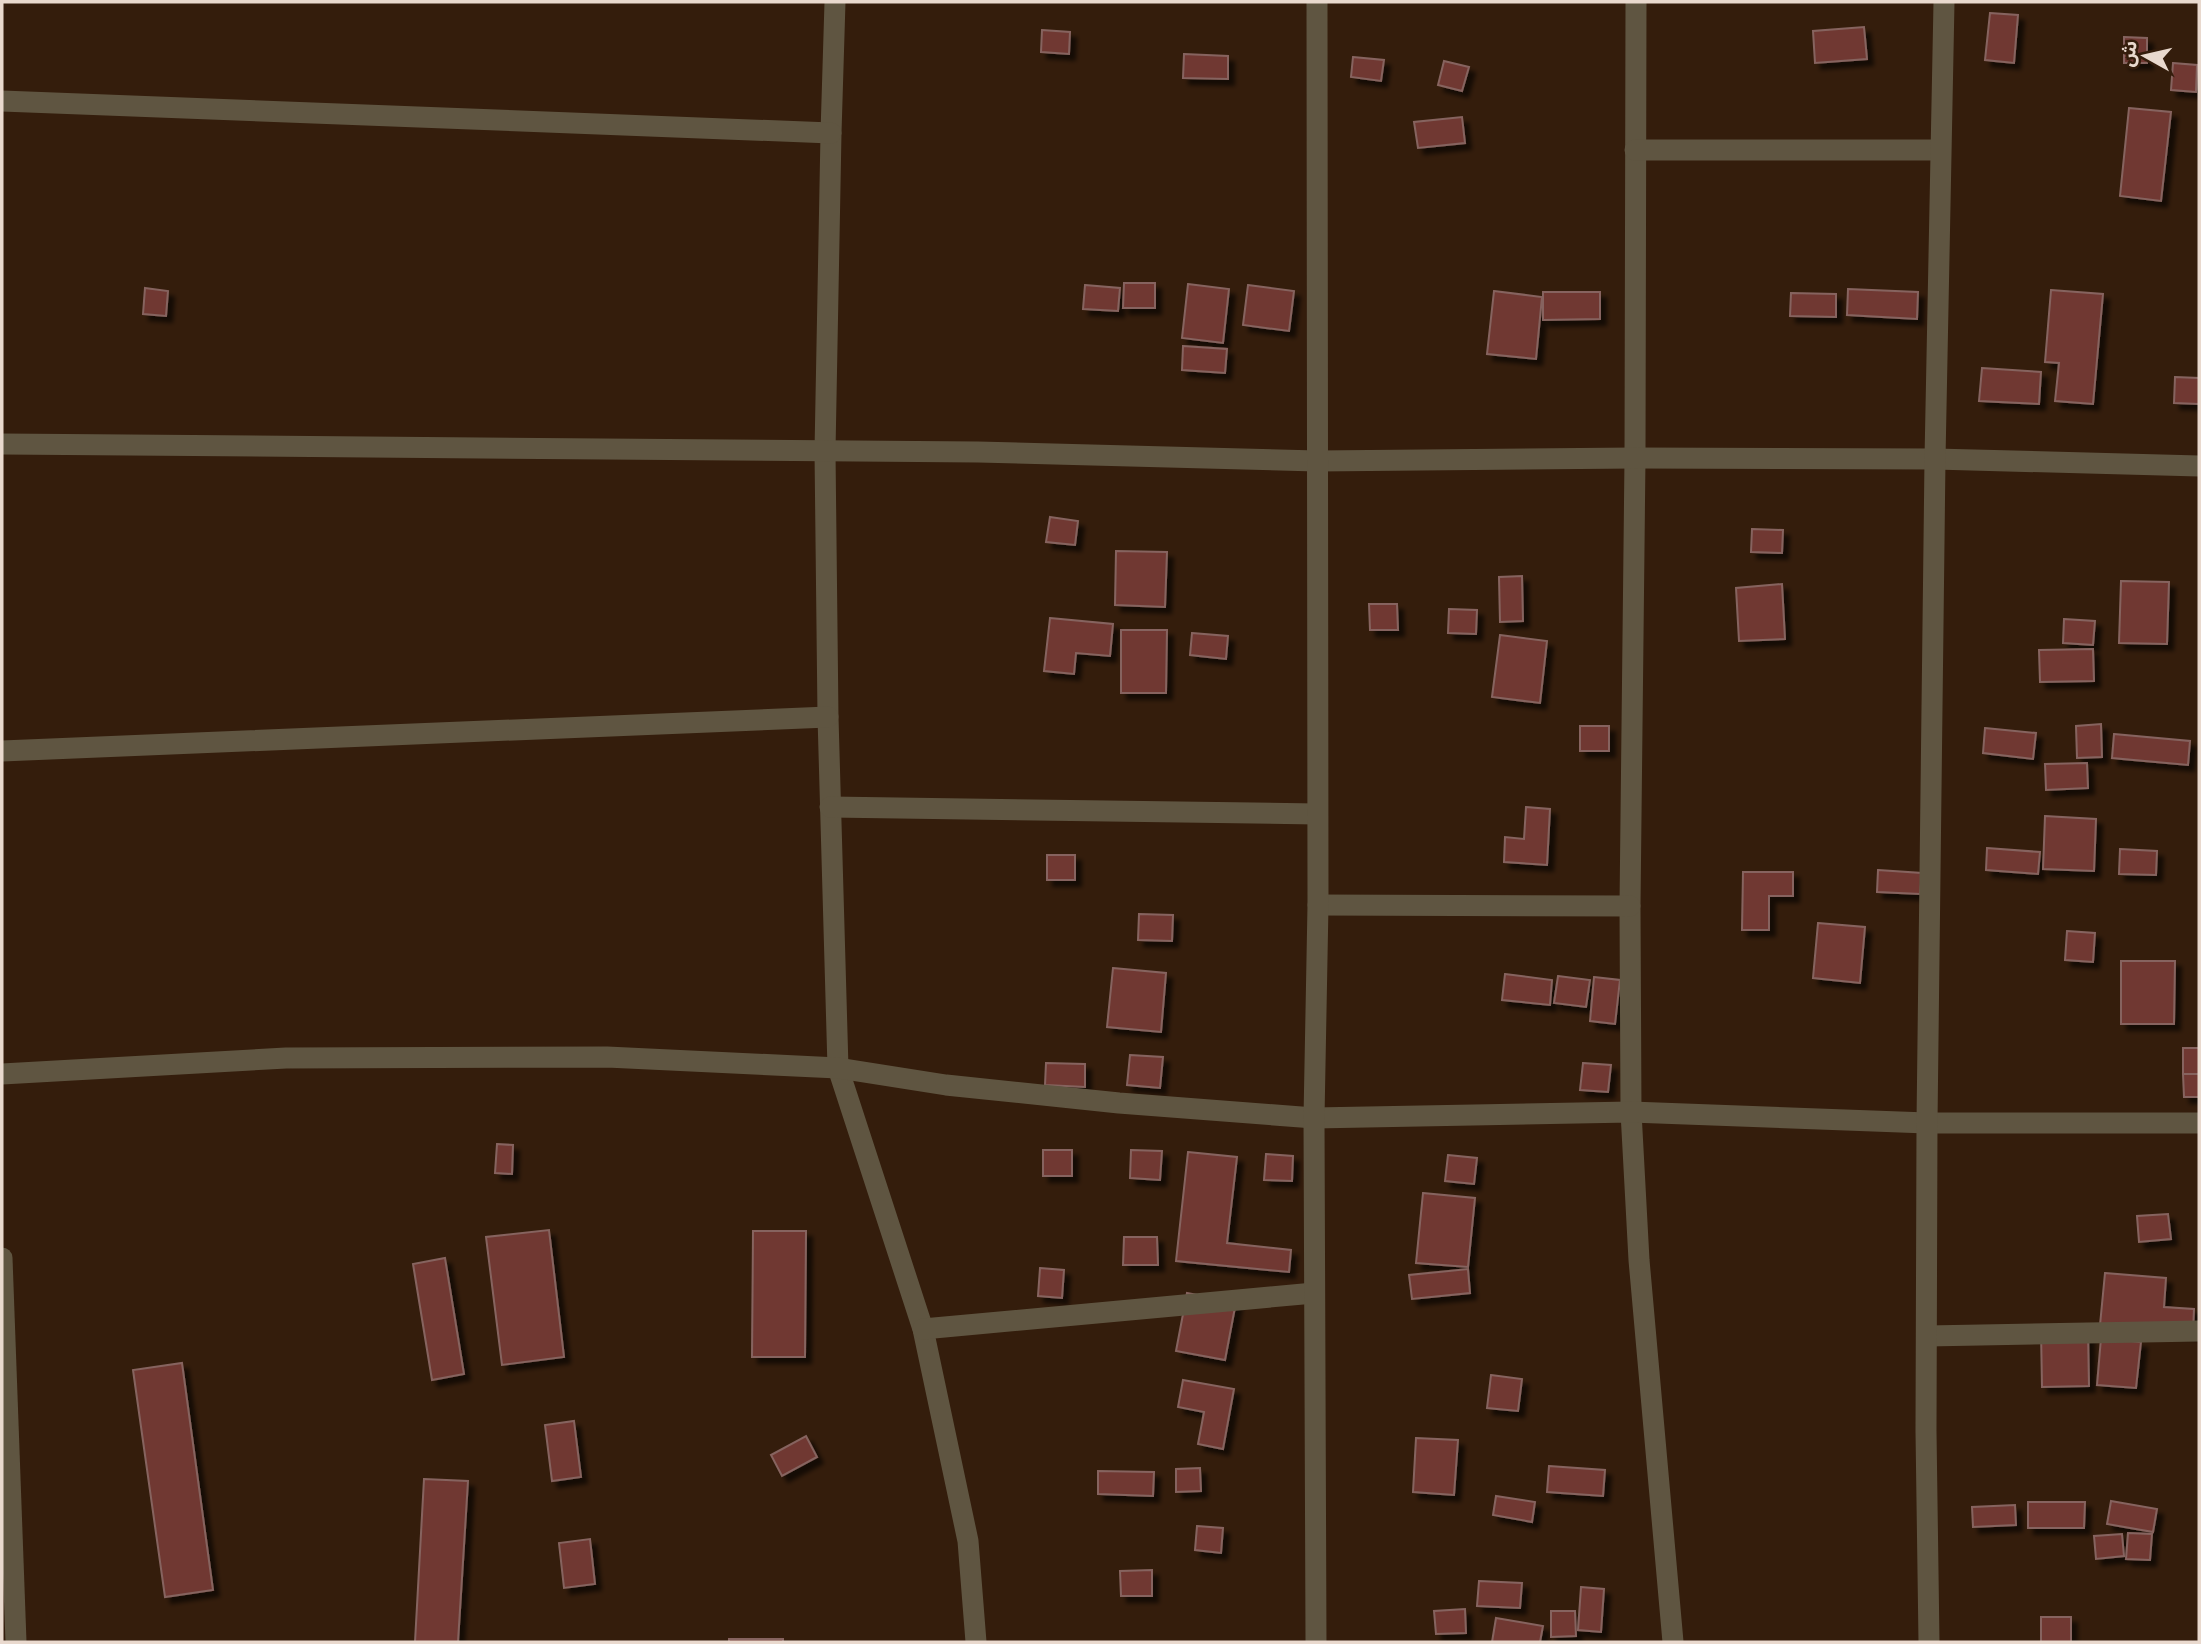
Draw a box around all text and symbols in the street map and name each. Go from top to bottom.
north arrow [2110,21,2180,91]
text: ش [2111,39,2144,68]

